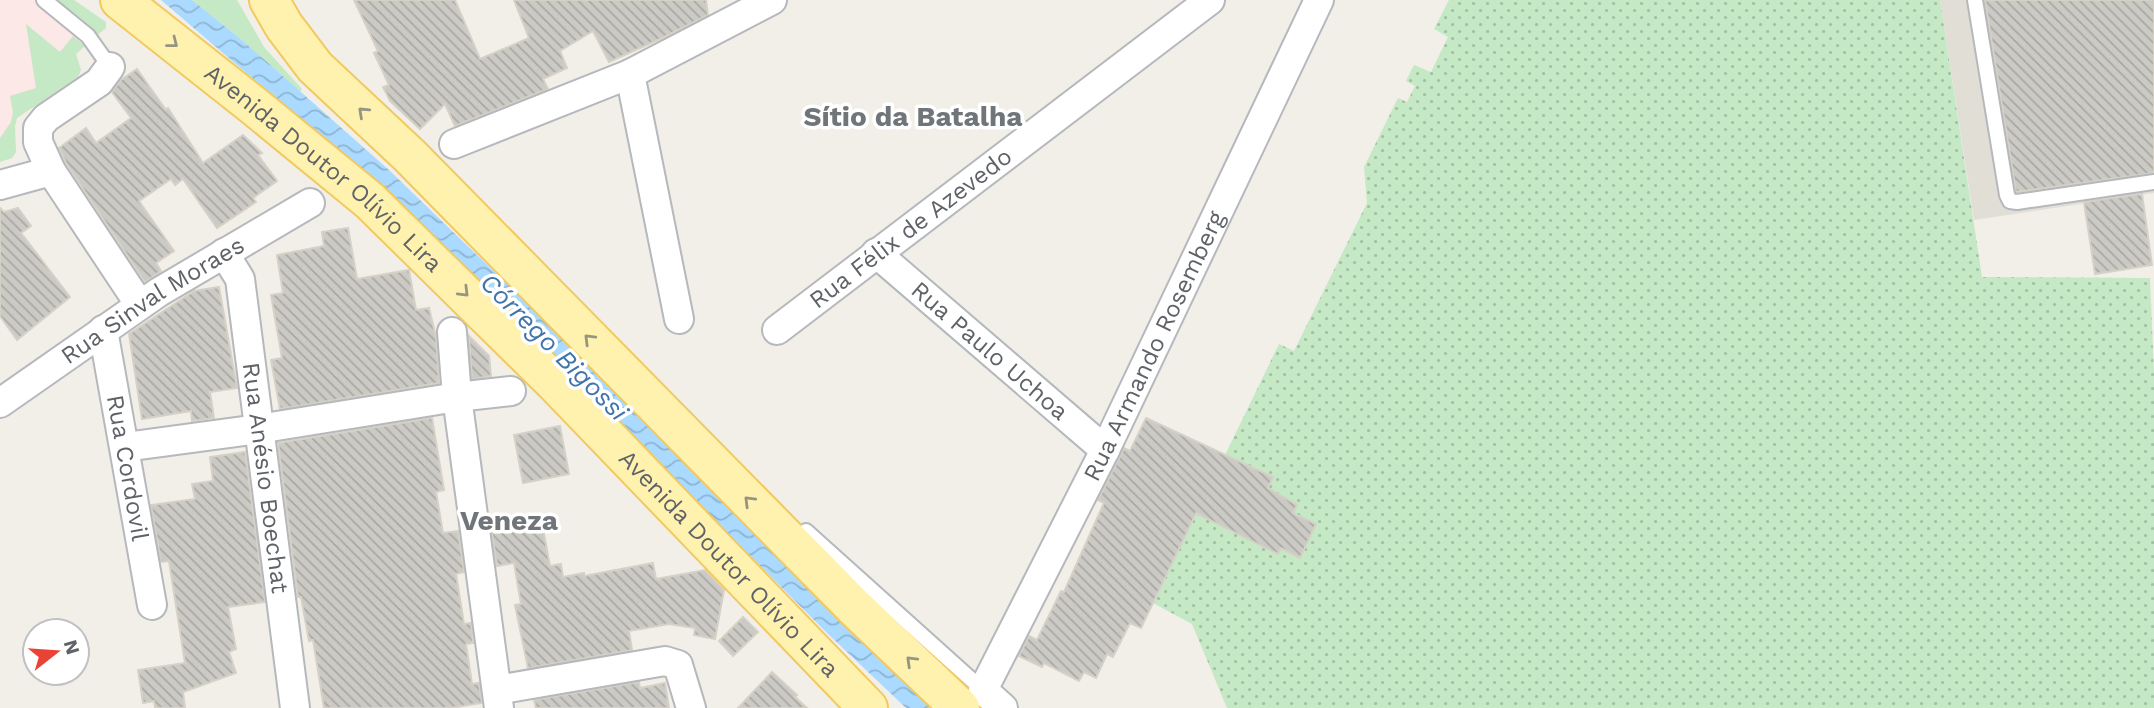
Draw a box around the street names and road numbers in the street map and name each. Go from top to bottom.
street label: Avenida Doutor Olívio Lira [199,58,448,278]
street label: Rua Félix de Azevedo [804,142,1017,314]
street label: Rua Armando Rosemberg [1078,207,1231,486]
street label: Rua Sinval Moraes [56,231,249,370]
street label: Rua Paulo Uchoa [906,276,1074,426]
street label: Rua Anésio Boechat [237,361,294,595]
street label: Rua Cordovil [101,393,154,544]
street label: Avenida Doutor Olívio Lira [613,444,845,683]

